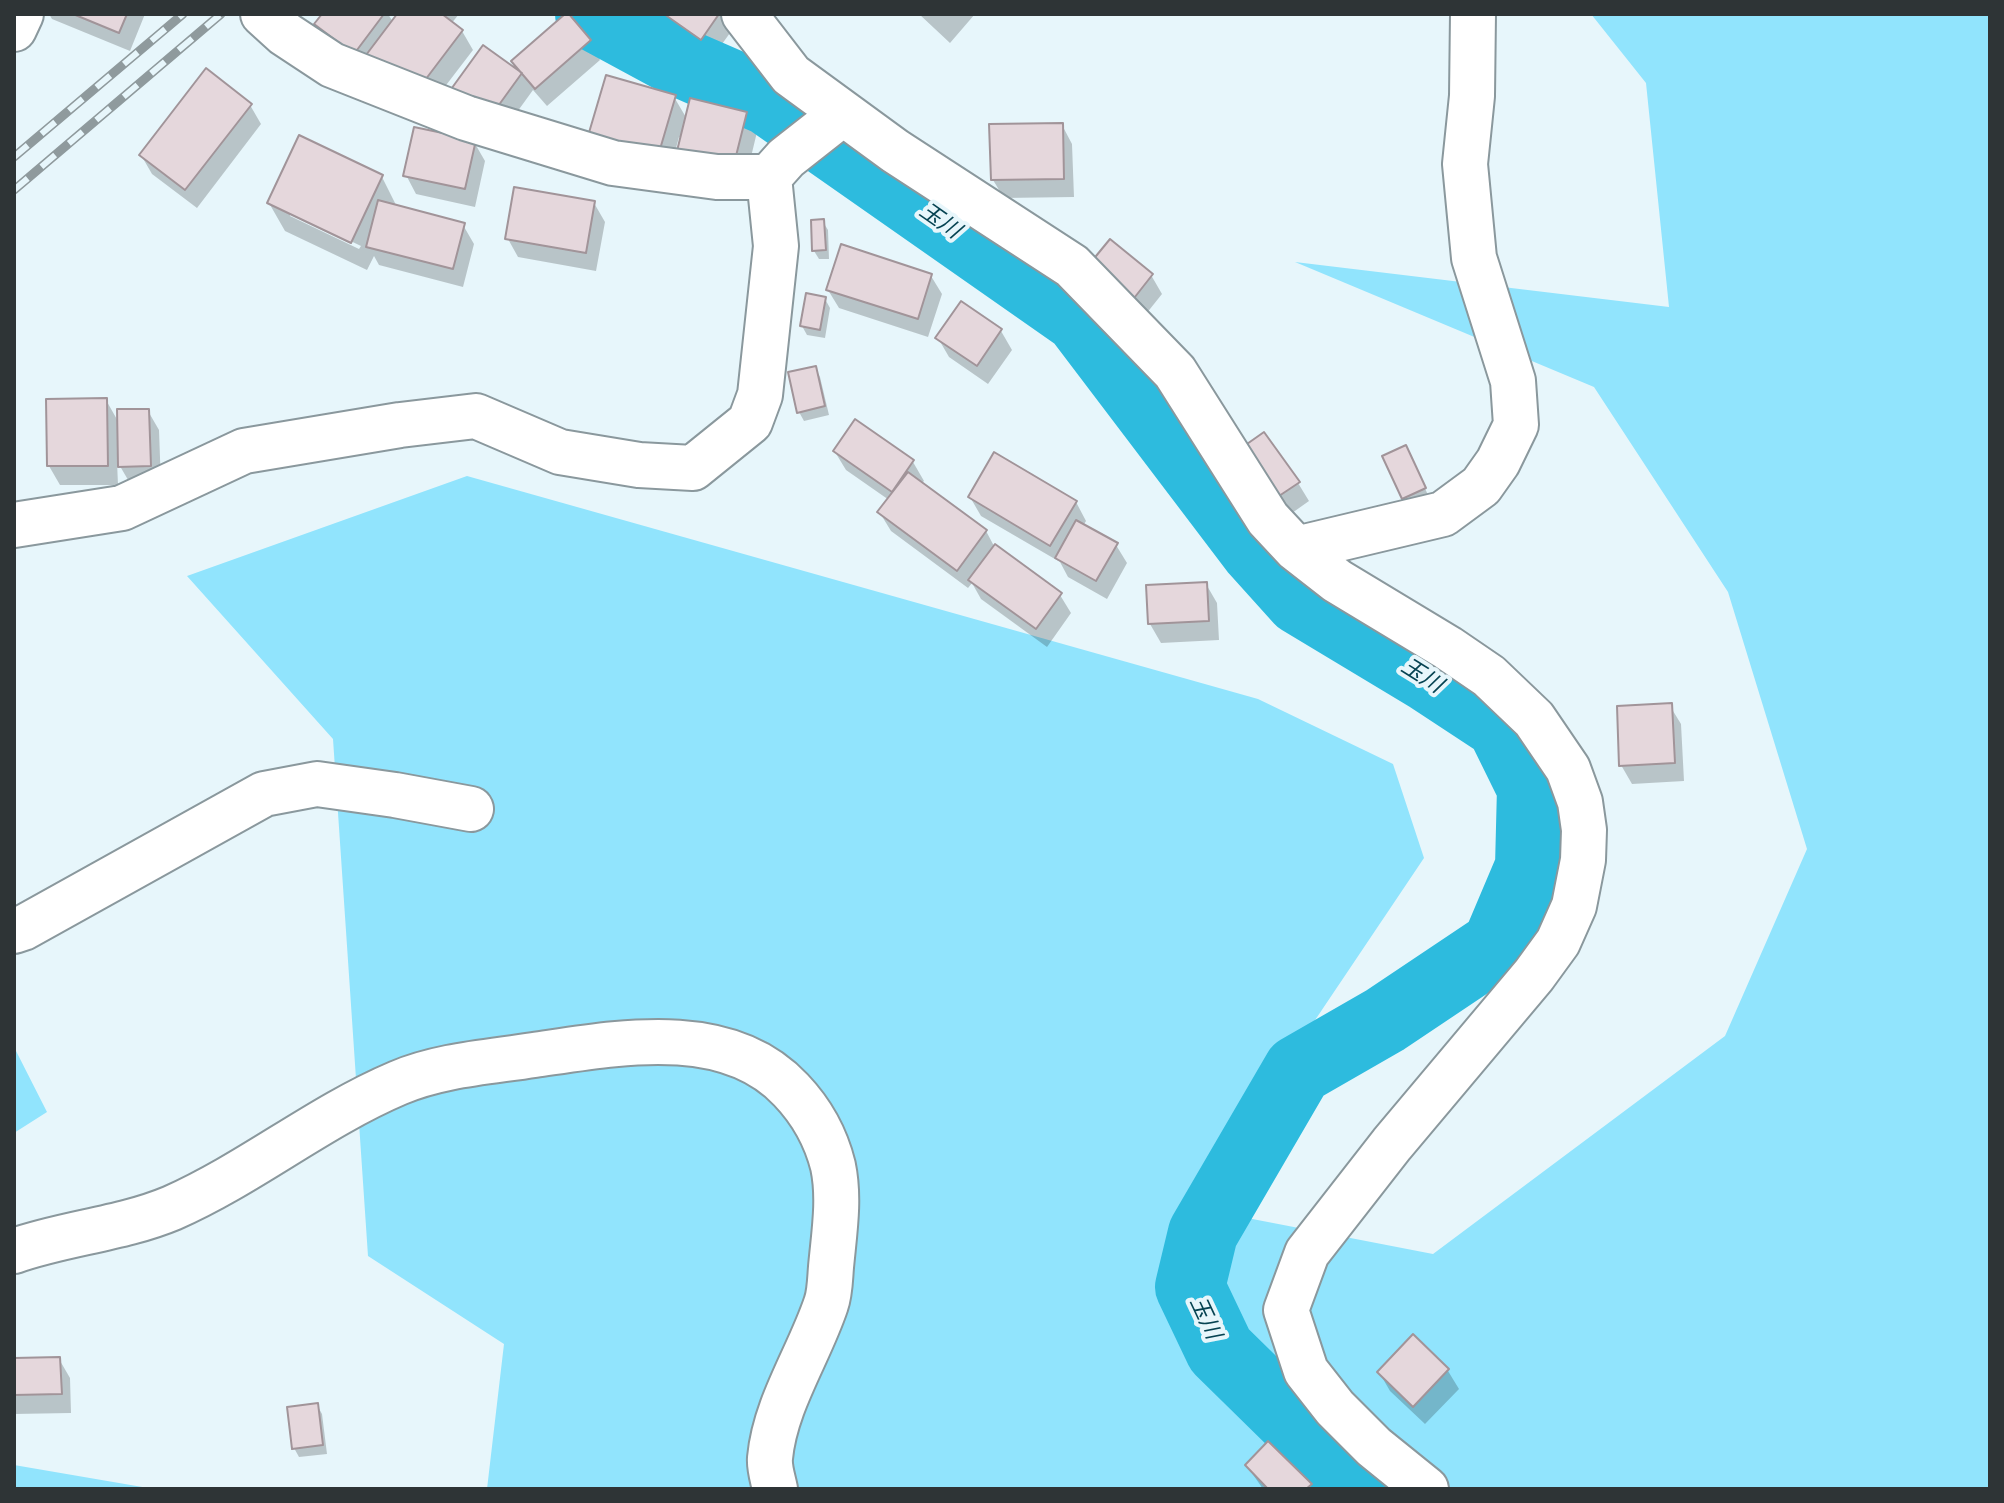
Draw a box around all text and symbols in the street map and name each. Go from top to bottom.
water label: 玉川 [914,198,966,244]
water label: 玉川 [1396,653,1448,699]
water label: 玉川 [1184,1292,1226,1344]

